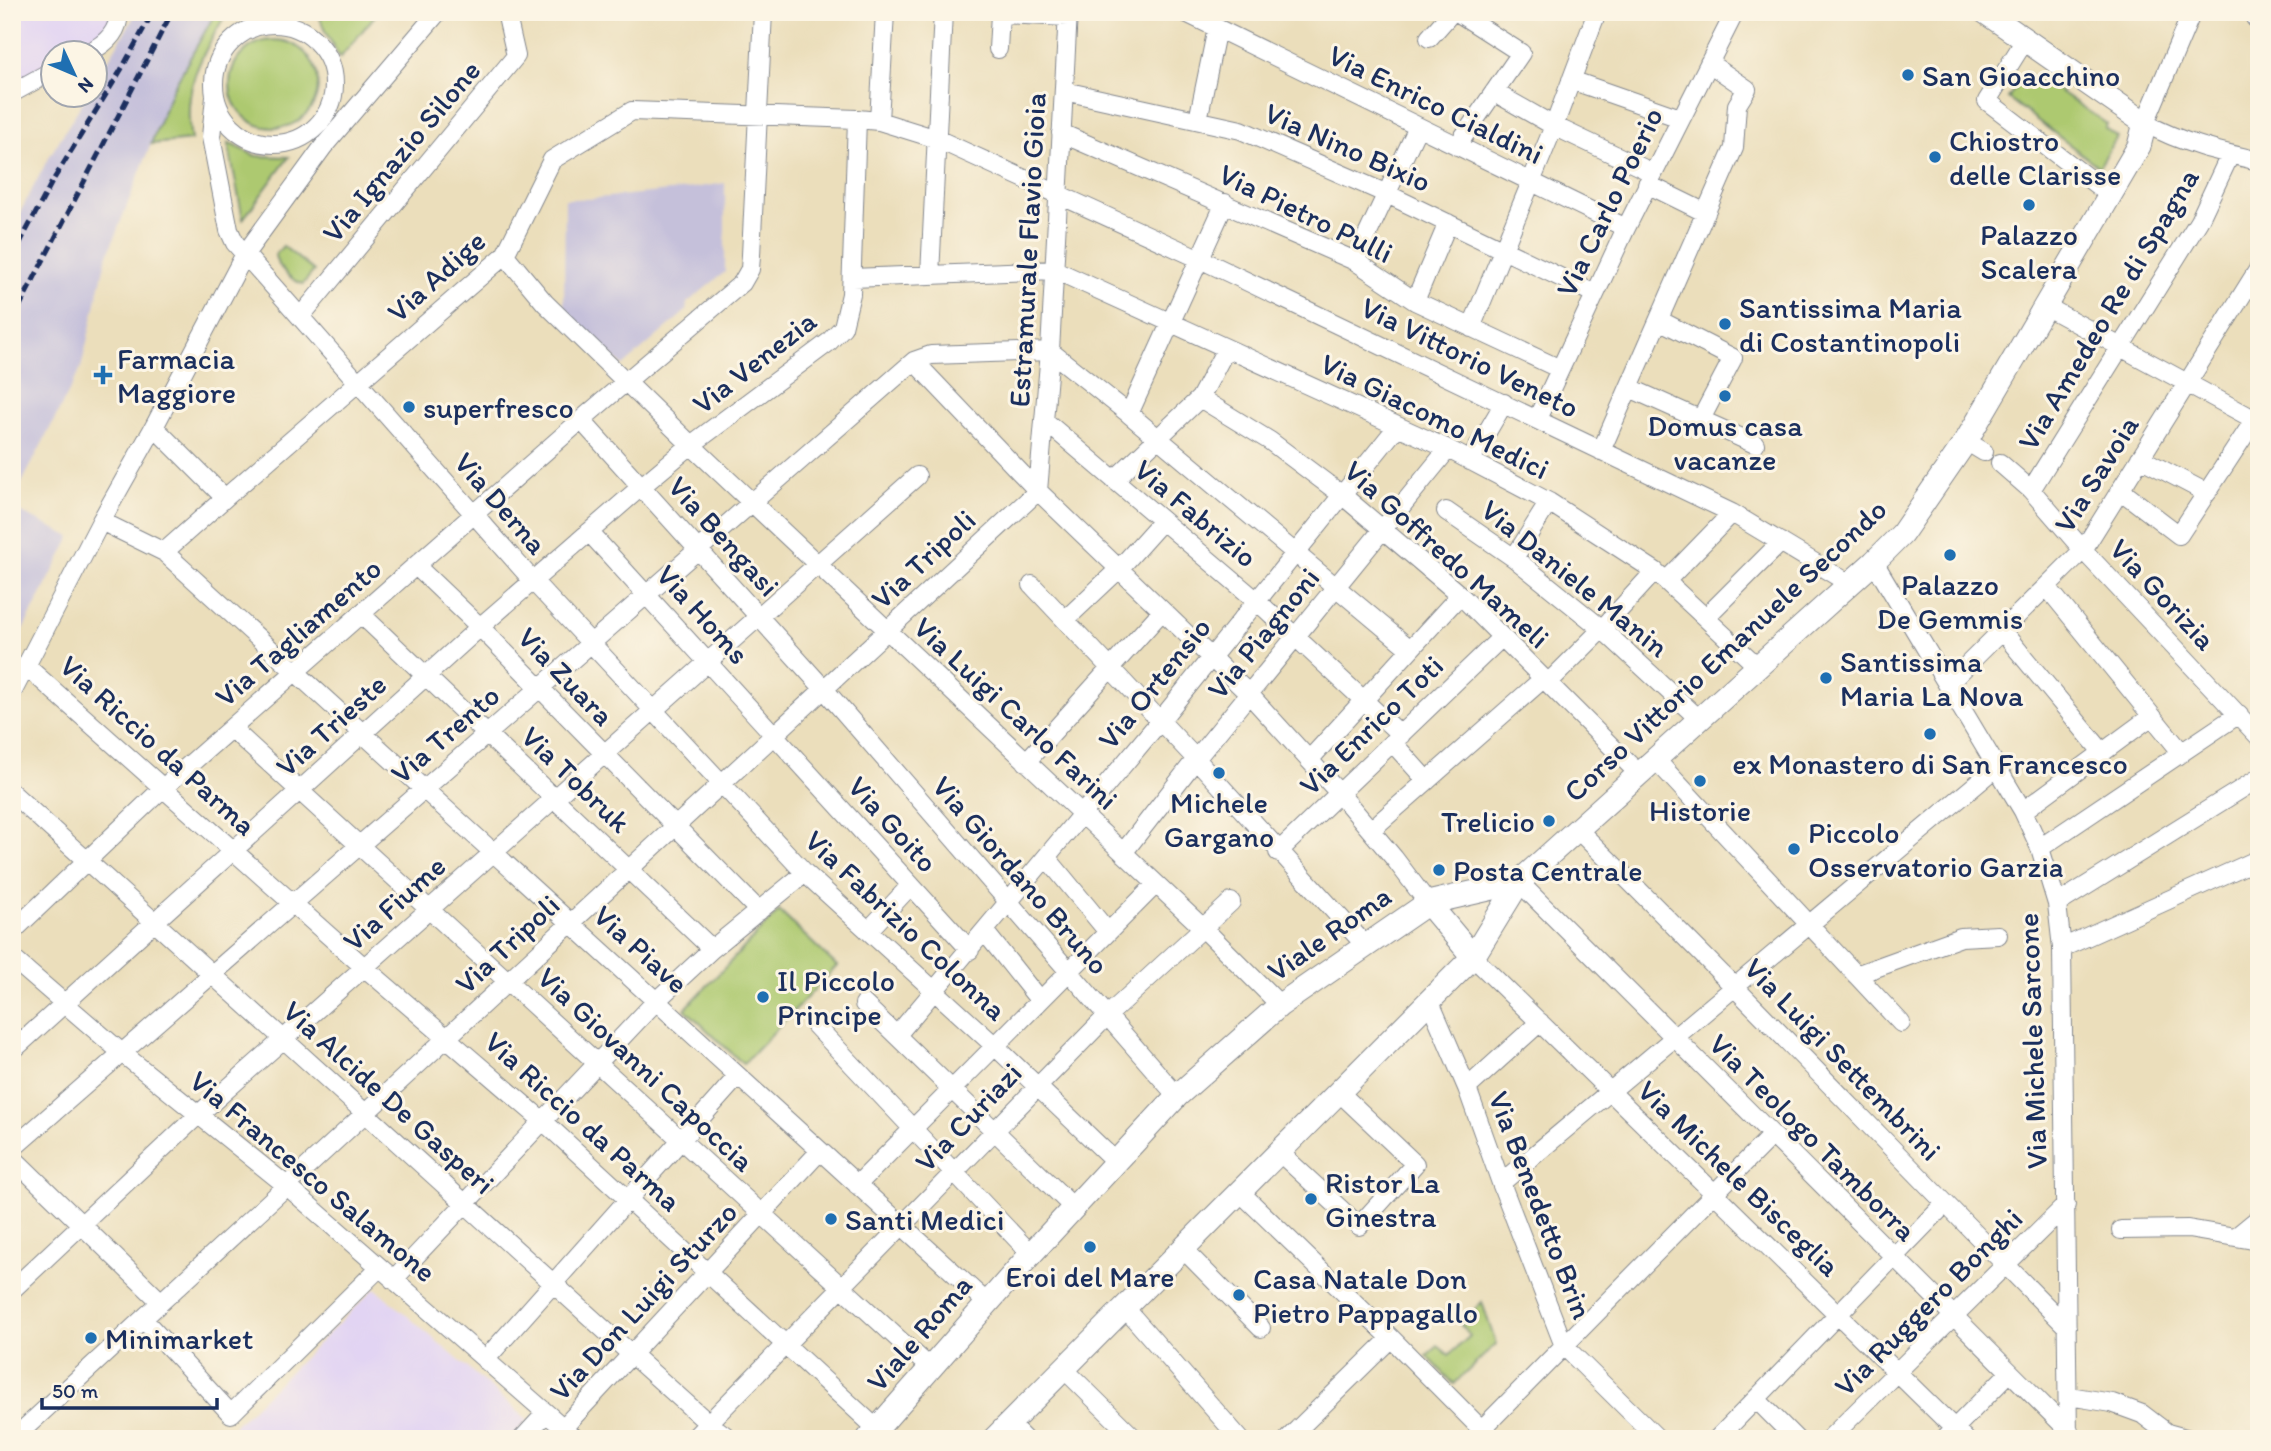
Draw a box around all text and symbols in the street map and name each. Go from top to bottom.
street label: Via Enrico Cialdini [1322,36,1550,172]
north arrow [38,38,108,108]
street label: Via Ignazio Silone [314,52,488,250]
place label: San Gioacchino [1922,57,2120,94]
marker: San Gioacchino [1900,67,1916,83]
text: N [73,73,99,98]
street label: Estramurale Flavio Gioia [1000,91,1054,408]
street label: Via Nino Bixio [1259,94,1437,200]
street label: Via Carlo Poerio [1547,101,1671,303]
place label: Chiostro delle Clarisse [1949,122,2121,193]
marker: Chiostro delle Clarisse [1927,149,1943,165]
street label: Via Pietro Pulli [1213,155,1399,271]
street label: Via Amedeo Re di Spagna [2009,161,2207,457]
marker: Palazzo Scalera [2021,197,2037,213]
place label: Palazzo Scalera [1980,216,2078,287]
street label: Via Adige [379,222,493,330]
street label: Via Vittorio Veneto [1355,288,1585,426]
place label: Santissima Maria di Costantinopoli [1739,289,1962,360]
street label: Via Venezia [685,302,824,422]
marker: Santissima Maria di Costantinopoli [1717,316,1733,332]
place label: Farmacia Maggiore [117,340,236,411]
street label: Via Giacomo Medici [1315,345,1555,487]
marker: Farmacia Maggiore [95,367,111,383]
marker: Domus casa vacanze [1717,388,1733,404]
place label: superfresco [423,389,574,426]
marker: superfresco [401,399,417,415]
place label: Domus casa vacanze [1647,407,1803,478]
street label: Via Savoia [2045,408,2147,540]
street label: Via Derna [446,444,556,562]
street label: Via Fabrizio [1127,451,1265,575]
street label: Via Goffredo Mameli [1337,452,1557,656]
street label: Via Bengasi [660,468,788,604]
street label: Corso Vittorio Emanuele Secondo [1556,490,1894,810]
street label: Via Daniele Manin [1474,491,1676,665]
street label: Via Tripoli [863,501,983,617]
street label: Via Gorizia [2102,530,2224,658]
marker: Palazzo De Gemmis [1942,547,1958,563]
street label: Via Tagliamento [207,550,389,714]
street label: Via Homs [649,556,757,672]
street label: Via Piagnoni [1199,560,1327,706]
place label: Palazzo De Gemmis [1877,566,2023,637]
street label: Via Luigi Carlo Farini [906,609,1126,817]
street label: Via Ortensio [1089,609,1219,757]
street label: Via Zuara [510,619,622,733]
place label: Santissima Maria La Nova [1840,643,2024,714]
street label: Via Riccio da Parma [52,647,264,843]
street label: Via Enrico Toti [1291,647,1451,803]
street label: Via Trieste [268,666,394,784]
marker: Santissima Maria La Nova [1818,670,1834,686]
street label: Via Trento [383,677,507,791]
street label: Via Tobruk [514,718,639,841]
marker: ex Monastero di San Francesco [1922,726,1938,742]
place label: ex Monastero di San Francesco [1732,745,2128,782]
marker: Michele Gargano [1211,765,1227,781]
street label: Via Goito [840,768,946,880]
street label: Via Giordano Bruno [925,768,1117,982]
marker: Historie [1692,773,1708,789]
place label: Michele Gargano [1164,784,1274,855]
place label: Historie [1649,792,1751,829]
place label: Trelicio [1441,803,1535,840]
marker: Trelicio [1541,813,1557,829]
place label: Piccolo Osservatorio Garzia [1808,814,2064,885]
street label: Via Fabrizio Colonna [797,822,1015,1029]
marker: Piccolo Osservatorio Garzia [1786,841,1802,857]
street label: Via Fiume [335,847,453,959]
place label: Posta Centrale [1453,852,1642,889]
marker: Posta Centrale [1431,862,1447,878]
street label: Viale Roma [1260,877,1398,989]
street label: Via Tripoli [447,886,567,1002]
street label: Via Piave [586,897,696,1001]
street label: Via Michele Sarcone [2009,912,2055,1170]
street label: Via Luigi Settembrini [1737,950,1949,1168]
street label: Via Giovanni Capoccia [530,959,763,1179]
place label: Il Piccolo Principe [777,962,895,1033]
marker: Il Piccolo Principe [755,989,771,1005]
street label: Via Alcide De Gasperi [275,992,503,1202]
street label: Via Riccio da Parma [477,1023,689,1219]
street label: Via Teologo Tamborra [1701,1025,1925,1249]
street label: Via Curiazi [907,1054,1029,1180]
street label: Via Francesco Salamone [182,1062,444,1290]
street label: Via Michele Bisceglia [1630,1072,1848,1284]
street label: Via Benedetto Brin [1481,1086,1601,1324]
place label: Ristor La Ginestra [1325,1164,1440,1235]
marker: Ristor La Ginestra [1303,1191,1319,1207]
street label: Via Don Luigi Sturzo [541,1194,745,1408]
street label: Via Ruggero Bonghi [1826,1200,2030,1404]
place label: Santi Medici [845,1201,1005,1238]
marker: Santi Medici [823,1211,839,1227]
marker: Eroi del Mare [1082,1239,1098,1255]
place label: Eroi del Mare [1005,1258,1175,1295]
place label: Casa Natale Don Pietro Pappagallo [1253,1260,1478,1331]
street label: Viale Roma [858,1267,980,1399]
marker: Casa Natale Don Pietro Pappagallo [1231,1287,1247,1303]
place label: Minimarket [105,1320,253,1357]
marker: Minimarket [83,1330,99,1346]
scale bar [42,1367,217,1411]
text: 50 m [52,1378,99,1403]

